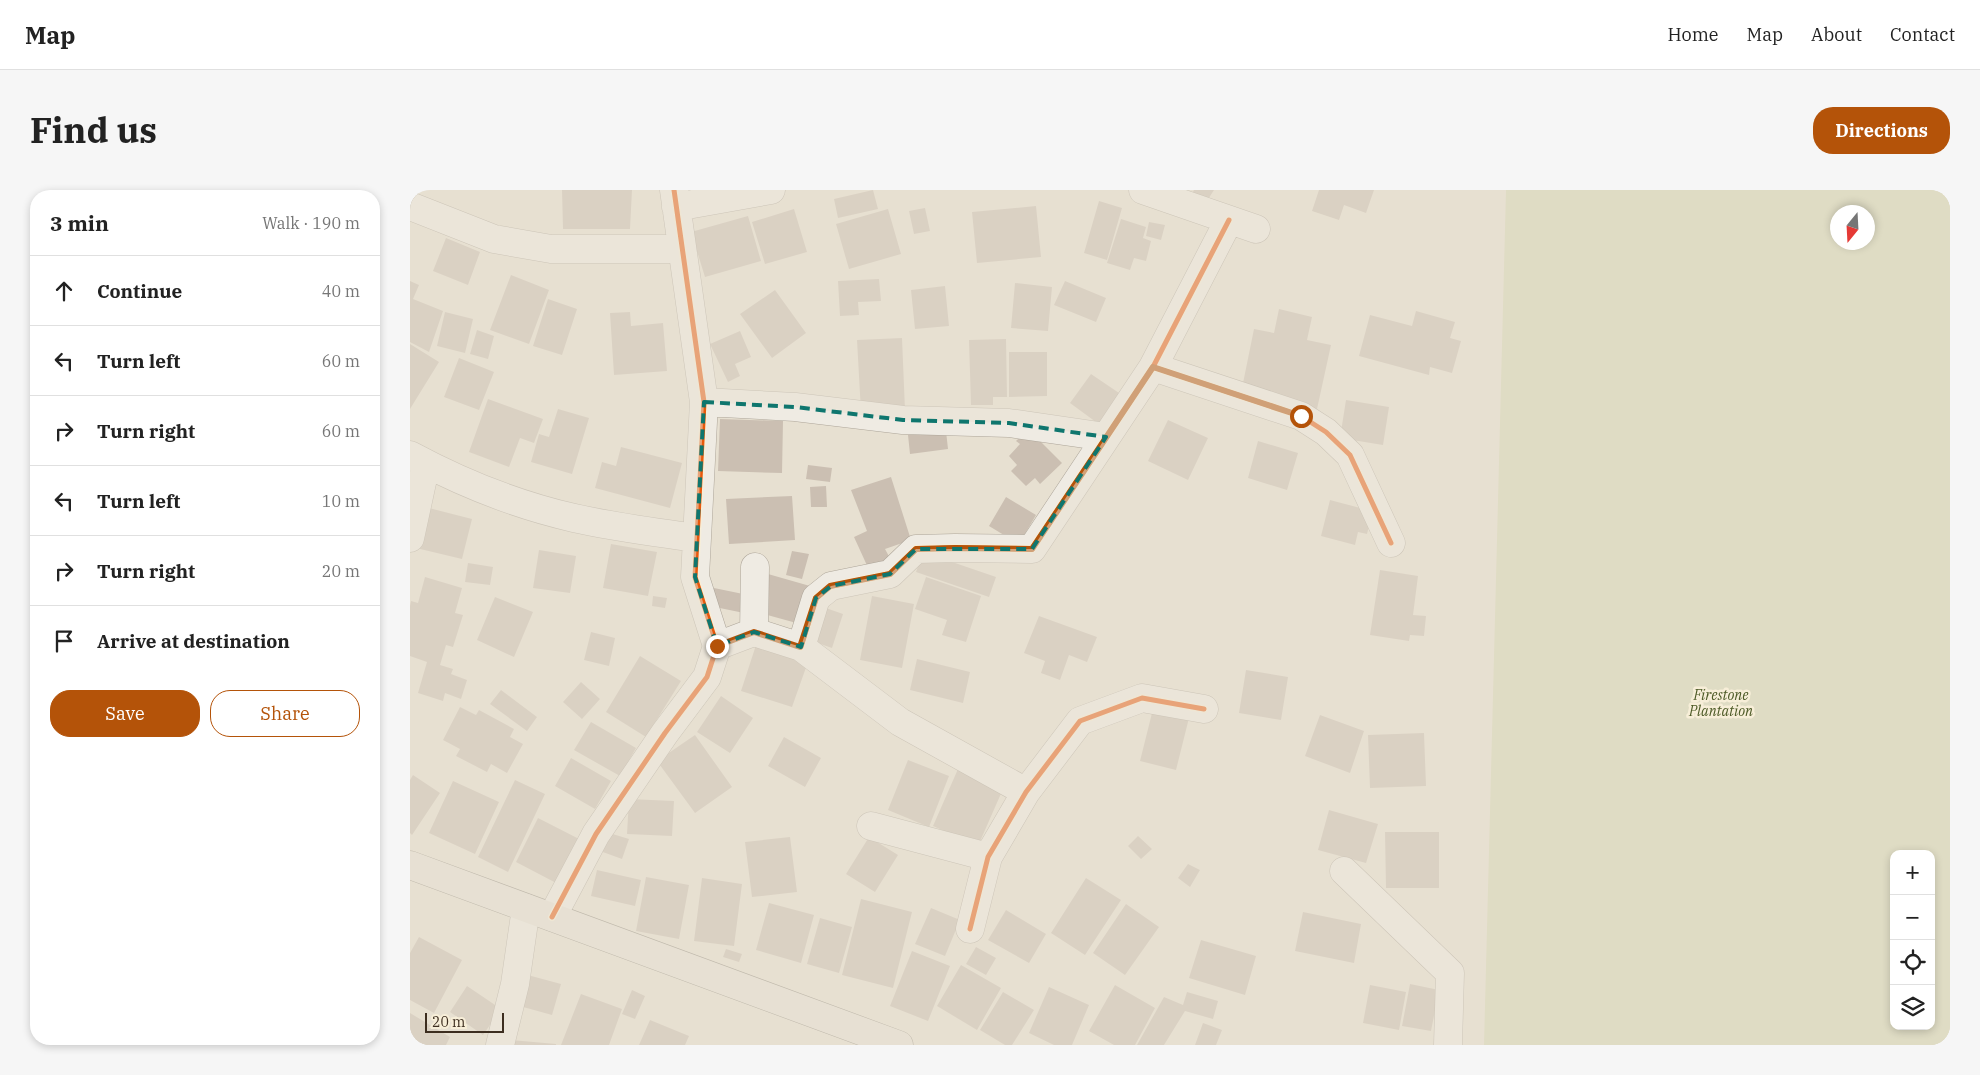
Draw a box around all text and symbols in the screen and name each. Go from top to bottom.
text: Map [25,19,75,51]
text: Home [1667,23,1719,46]
text: Map [1747,23,1783,46]
text: About [1811,23,1862,46]
text: Contact [1890,23,1955,46]
text: Find us [30,107,157,153]
button: Directions [1813,107,1950,154]
north arrow [1830,205,1875,250]
text: 3 min [50,209,109,237]
text: Walk · 190 m [262,213,360,233]
icon: ahead [50,277,78,305]
text: Continue [97,279,182,303]
text: 40 m [322,281,360,301]
icon: left [50,347,78,375]
text: Turn left [97,349,180,373]
text: 60 m [322,351,360,371]
route start [1290,405,1313,428]
icon: right [50,417,78,445]
text: Turn right [97,419,195,443]
text: 60 m [322,421,360,441]
icon: left [50,487,78,515]
text: Turn left [97,489,180,513]
text: 10 m [322,491,360,511]
icon: right [50,557,78,585]
text: Turn right [97,559,195,583]
text: 20 m [322,561,360,581]
icon: arrive [50,627,78,655]
text: Arrive at destination [97,629,290,653]
route end [706,635,729,658]
park label: Firestone Plantation [1688,686,1753,720]
button: Save [50,690,200,737]
button: Share [210,690,360,737]
map controls [1890,850,1935,1030]
button: + [1890,850,1935,895]
button: − [1890,895,1935,940]
button: locate [1890,940,1935,985]
button: layers [1890,985,1935,1030]
scale bar [425,1010,504,1033]
text: 20 m [432,1013,465,1031]

